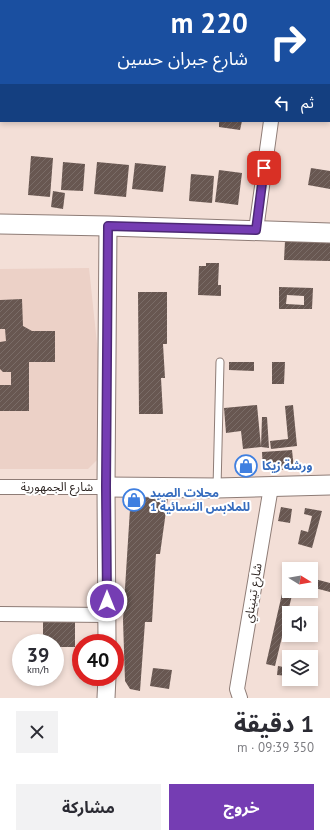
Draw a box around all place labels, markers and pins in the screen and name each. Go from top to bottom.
pin [247,151,281,185]
shop icon: ورشة زيكا [233,453,259,479]
place label: ورشة زيكا [262,458,312,473]
place label: محلات الصيد للملابس النسائية 1 [150,485,250,514]
shop icon: محلات الصيد للملابس النسائية 1 [121,487,147,513]

